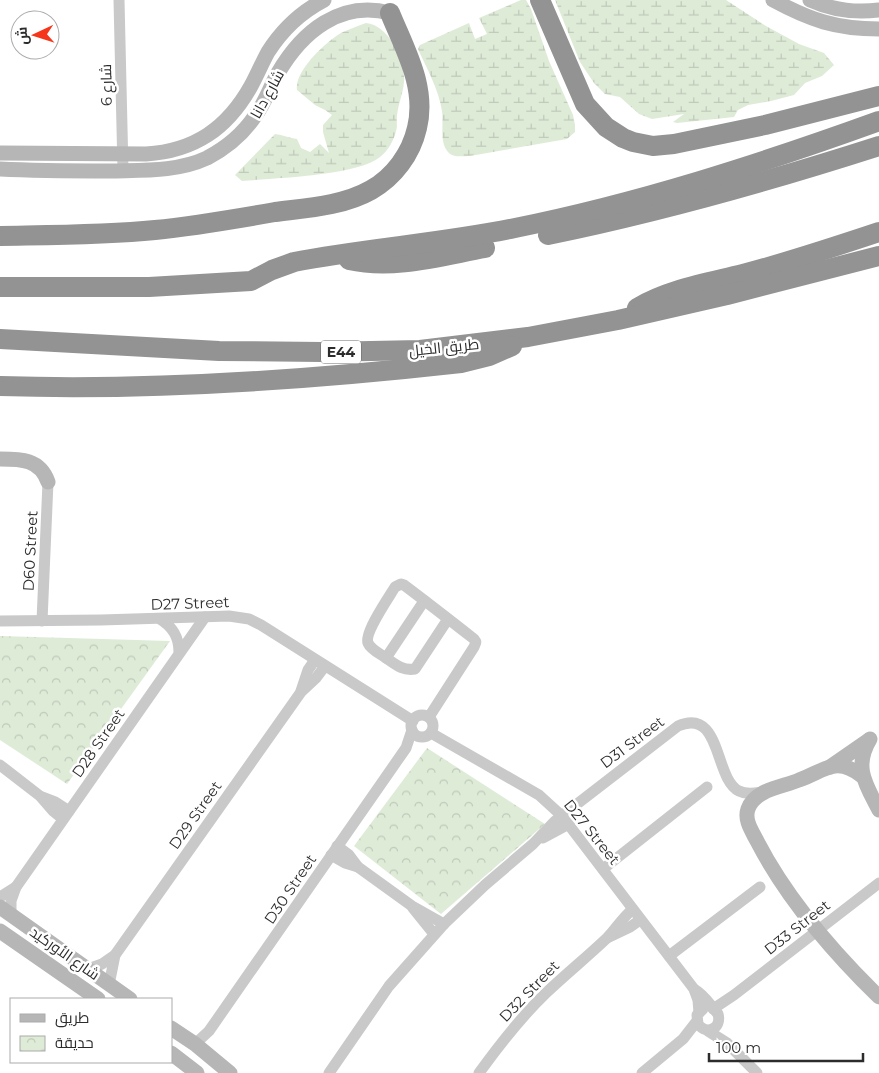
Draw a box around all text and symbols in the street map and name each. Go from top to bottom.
north arrow [10,10,60,60]
text: ش [12,26,32,45]
street label: شارع 6 [96,64,118,106]
street label: شارع دانا [246,66,290,123]
street label: طريق الخيل [408,334,480,361]
road number: E44 [321,341,361,364]
street label: D60 Street [18,510,42,592]
street label: D27 Street [150,592,230,614]
street label: D28 Street [67,705,129,781]
street label: D31 Street [596,712,668,772]
street label: D29 Street [165,777,225,853]
street label: D27 Street [560,795,624,869]
street label: D30 Street [260,851,320,927]
street label: D33 Street [760,895,834,959]
street label: شارع الأوركيد [25,922,103,986]
street label: D32 Street [495,956,563,1026]
legend [10,998,172,1063]
text: طريق [55,1008,89,1028]
scale bar [709,1030,863,1062]
text: حديقة [55,1033,94,1052]
text: 100 m [716,1038,761,1057]

